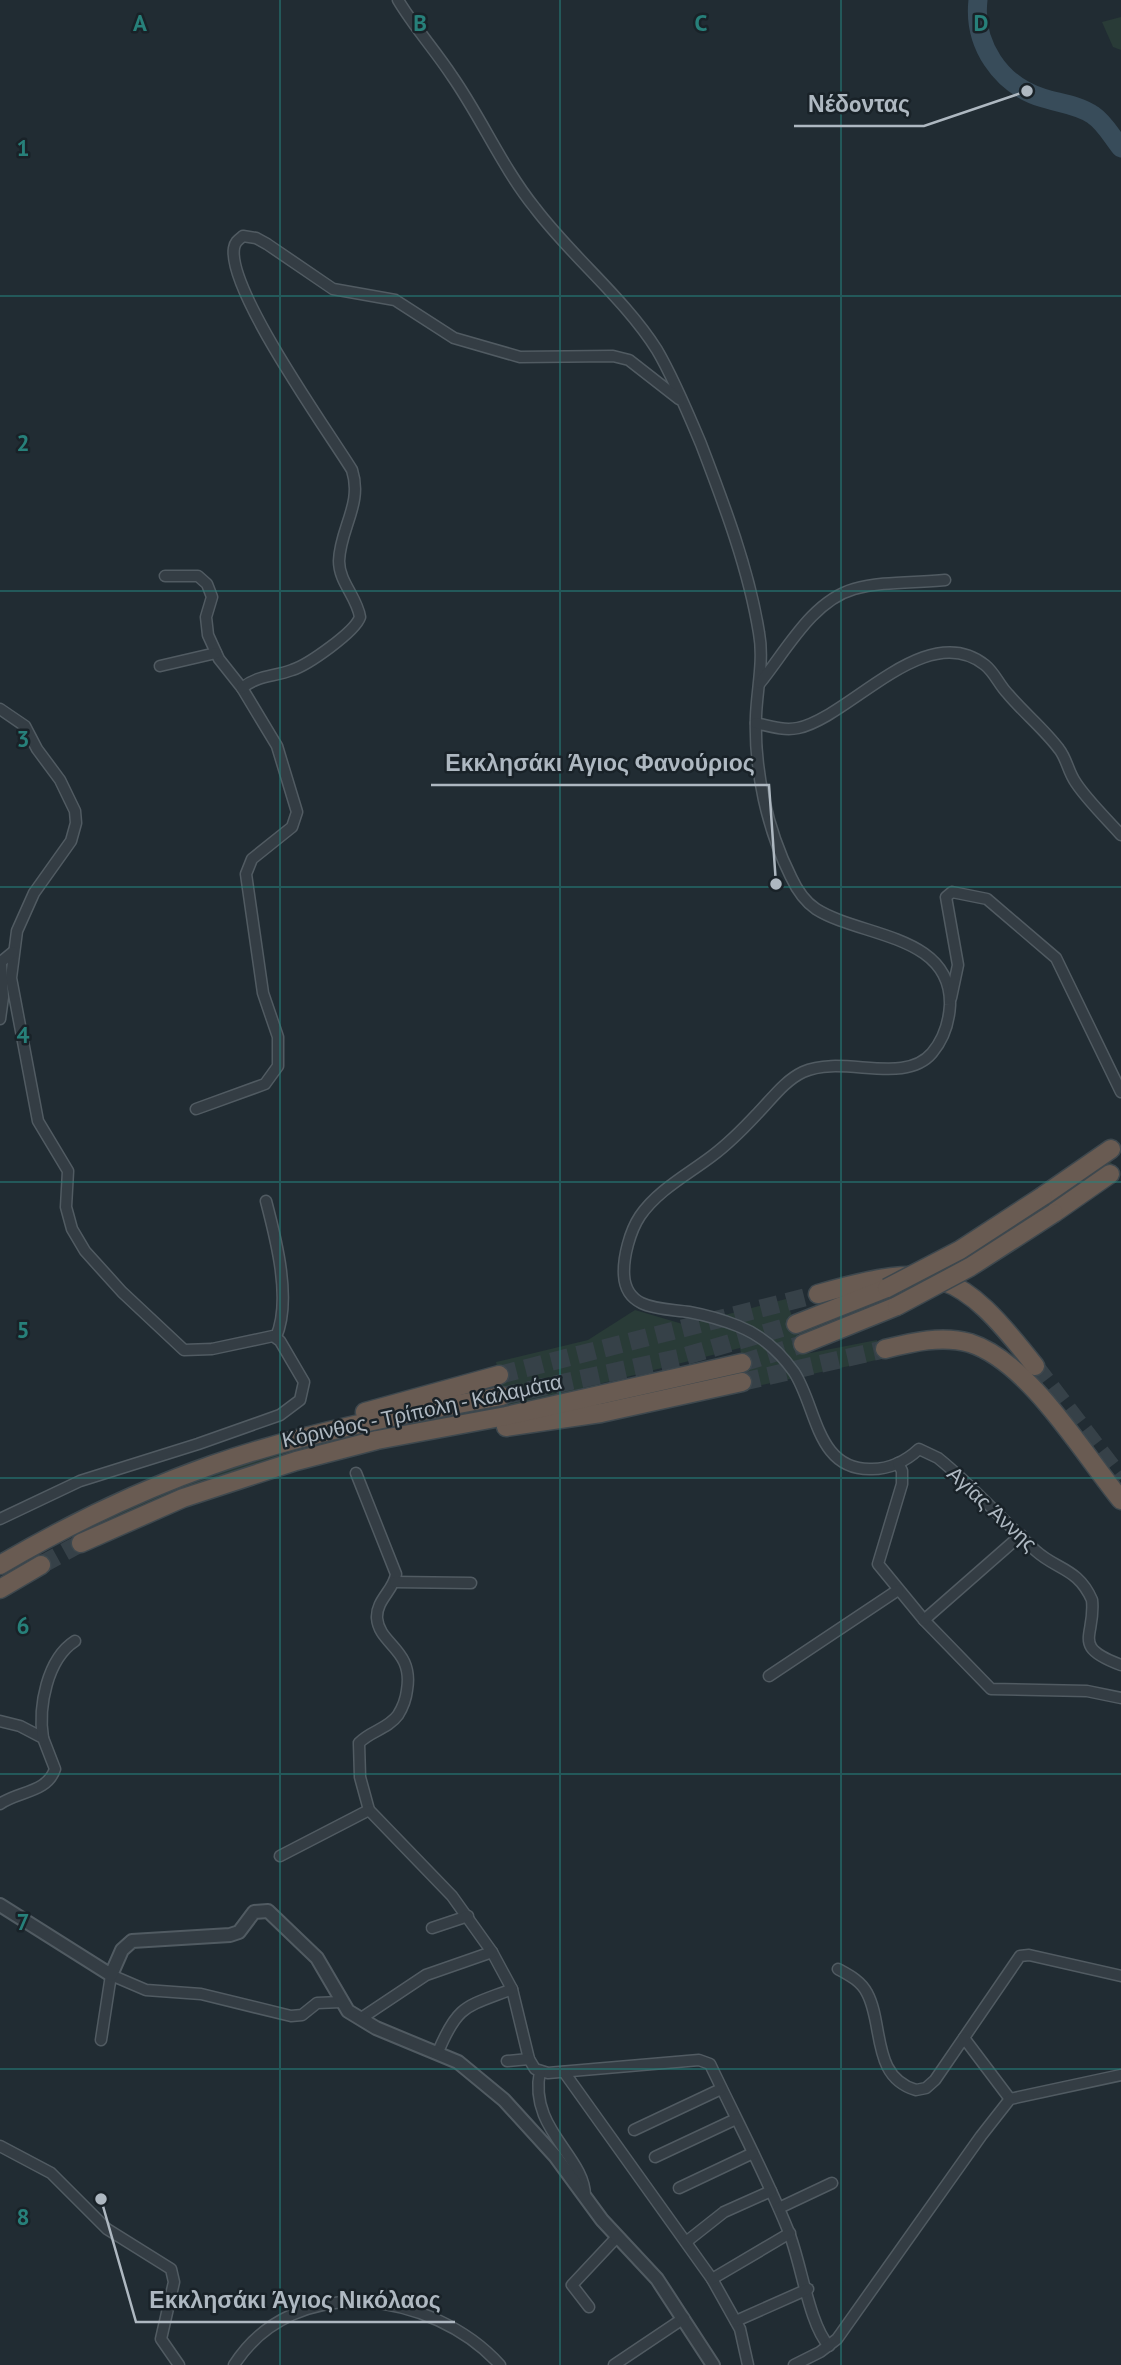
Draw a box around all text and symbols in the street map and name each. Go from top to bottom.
text: A [133,8,147,37]
text: B [413,8,427,37]
text: C [695,8,708,37]
text: D [974,8,988,37]
callout: Νέδoντας [794,82,924,126]
text: Νέδoντας [808,89,910,118]
text: 1 [16,133,30,162]
text: 2 [16,428,30,457]
text: 3 [16,724,30,753]
callout: Εκκλησάκι Άγιος Φανούριος [431,741,769,785]
text: Εκκλησάκι Άγιος Φανούριος [445,748,755,777]
text: 4 [16,1020,30,1049]
text: 5 [16,1315,30,1344]
street label: Κόρινθος - Τρίπολη - Καλαμάτα [279,1368,564,1453]
street label: Αγίας Άννης [942,1460,1043,1557]
text: 6 [16,1611,30,1640]
text: 7 [16,1907,30,1936]
text: 8 [16,2202,30,2231]
callout: Εκκλησάκι Άγιος Νικόλαος [136,2278,455,2322]
text: Εκκλησάκι Άγιος Νικόλαος [149,2285,441,2314]

